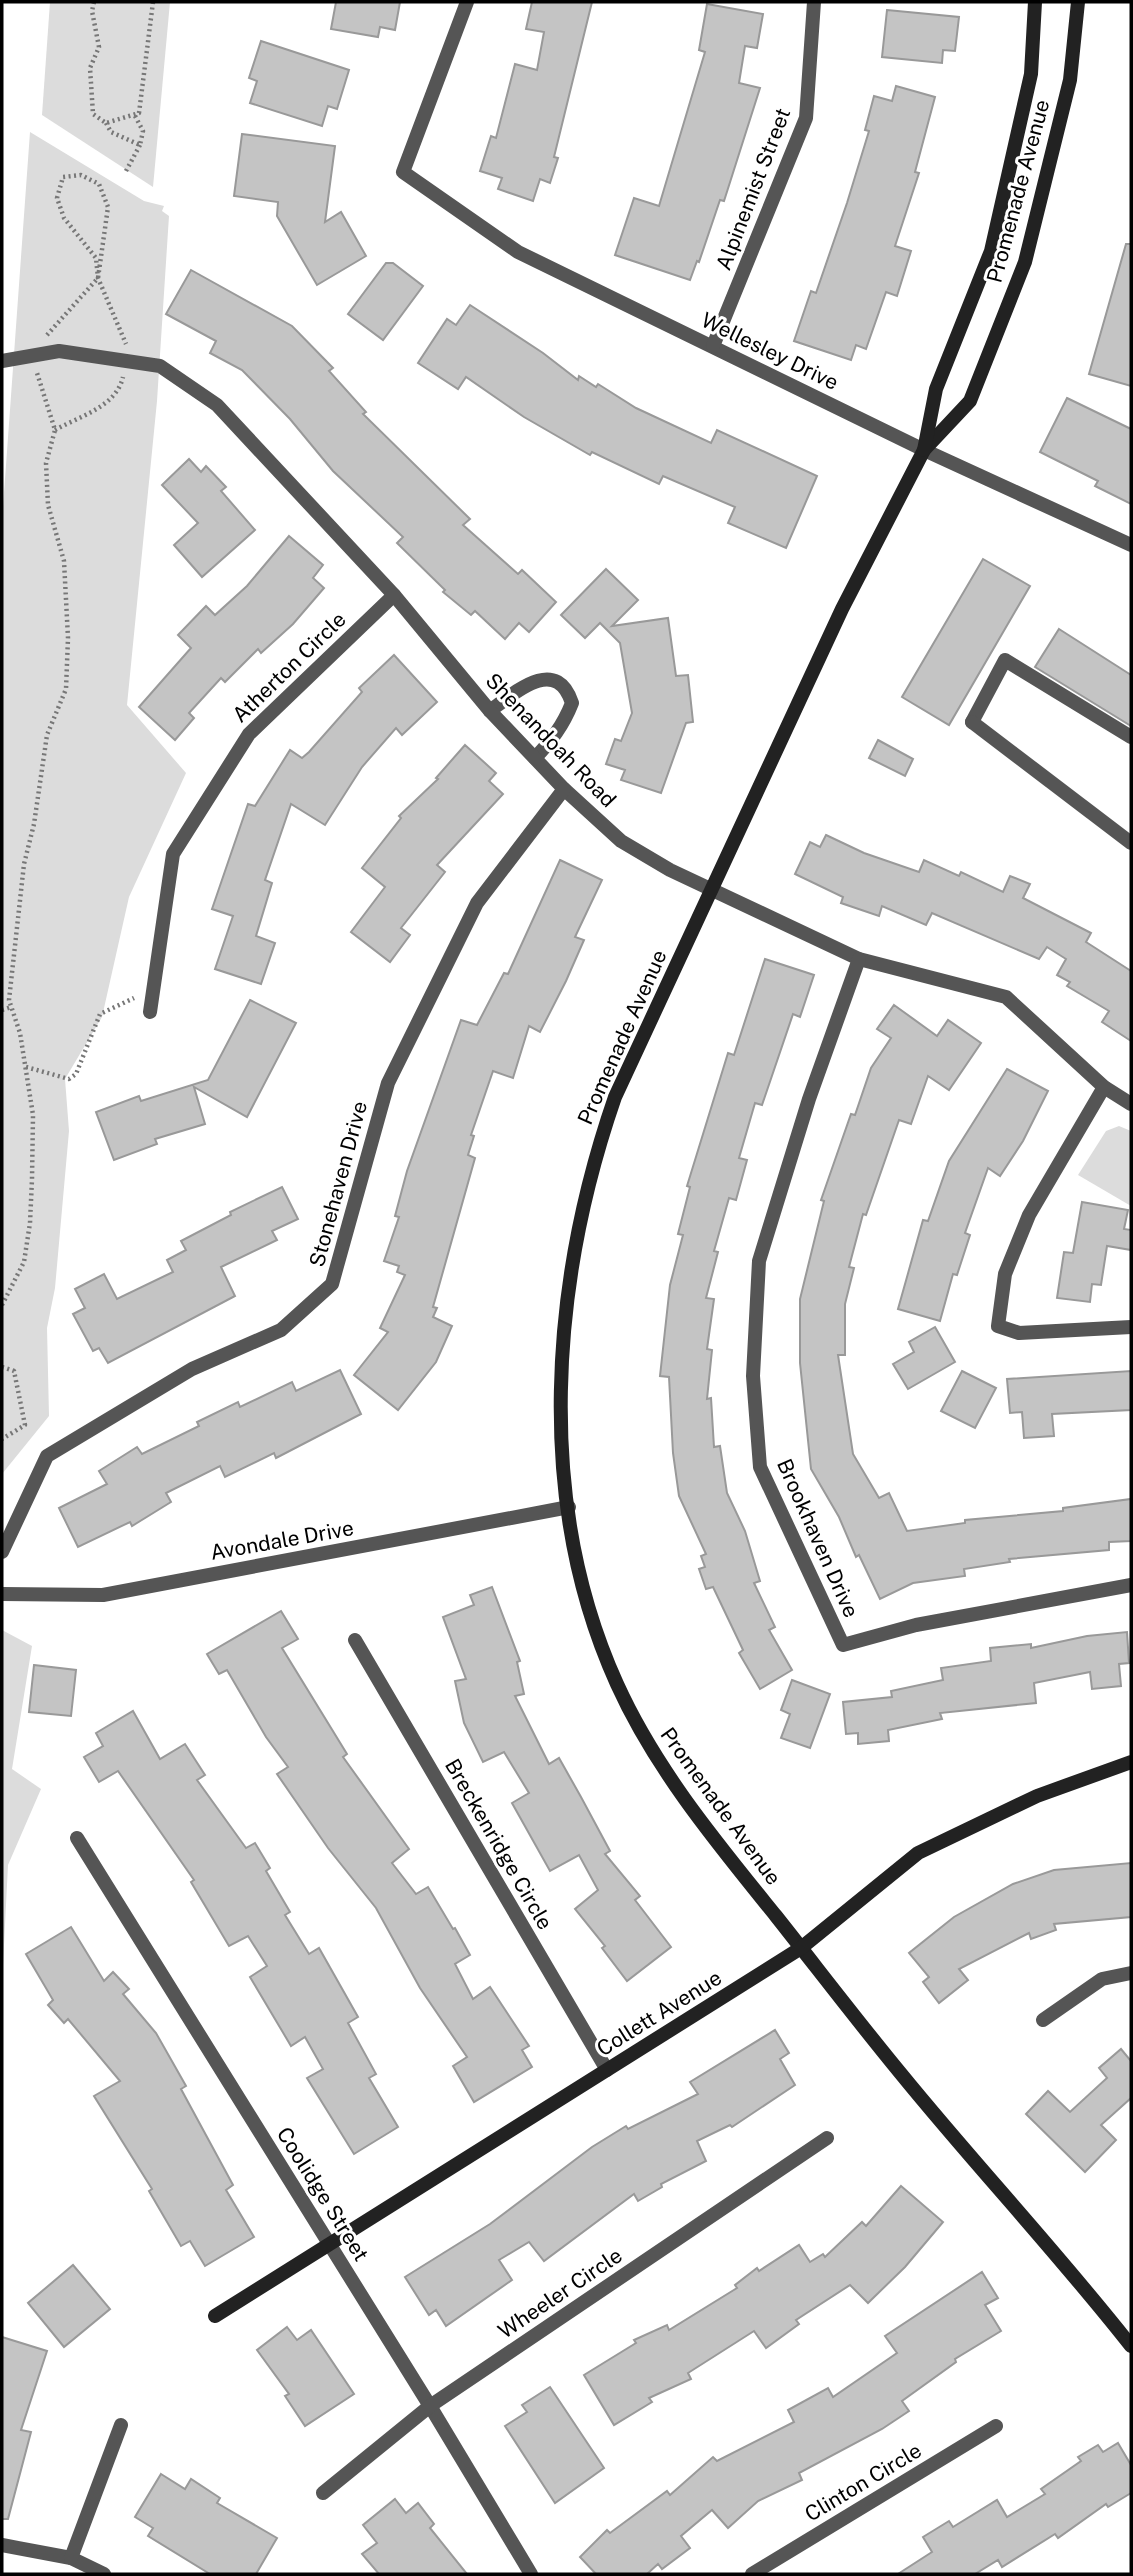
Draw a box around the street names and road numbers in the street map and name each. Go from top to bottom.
street label: Promenade Avenue [982,97,1054,285]
street label: Alpinemist Street [711,105,795,273]
street label: Wellesley Drive [697,307,843,395]
street label: Atherton Circle [227,607,351,727]
street label: Shenandoah Road [481,668,621,812]
street label: Promenade Avenue [572,946,672,1128]
street label: Stonehaven Drive [304,1098,372,1270]
street label: Brookhaven Drive [772,1455,864,1621]
street label: Avondale Drive [208,1515,356,1565]
street label: Promenade Avenue [655,1722,787,1890]
street label: Breckenridge Circle [440,1754,558,1934]
street label: Collett Avenue [592,1965,726,2061]
street label: Coolidge Street [272,2122,374,2266]
street label: Wheeler Circle [493,2242,627,2344]
street label: Clinton Circle [800,2437,926,2527]

